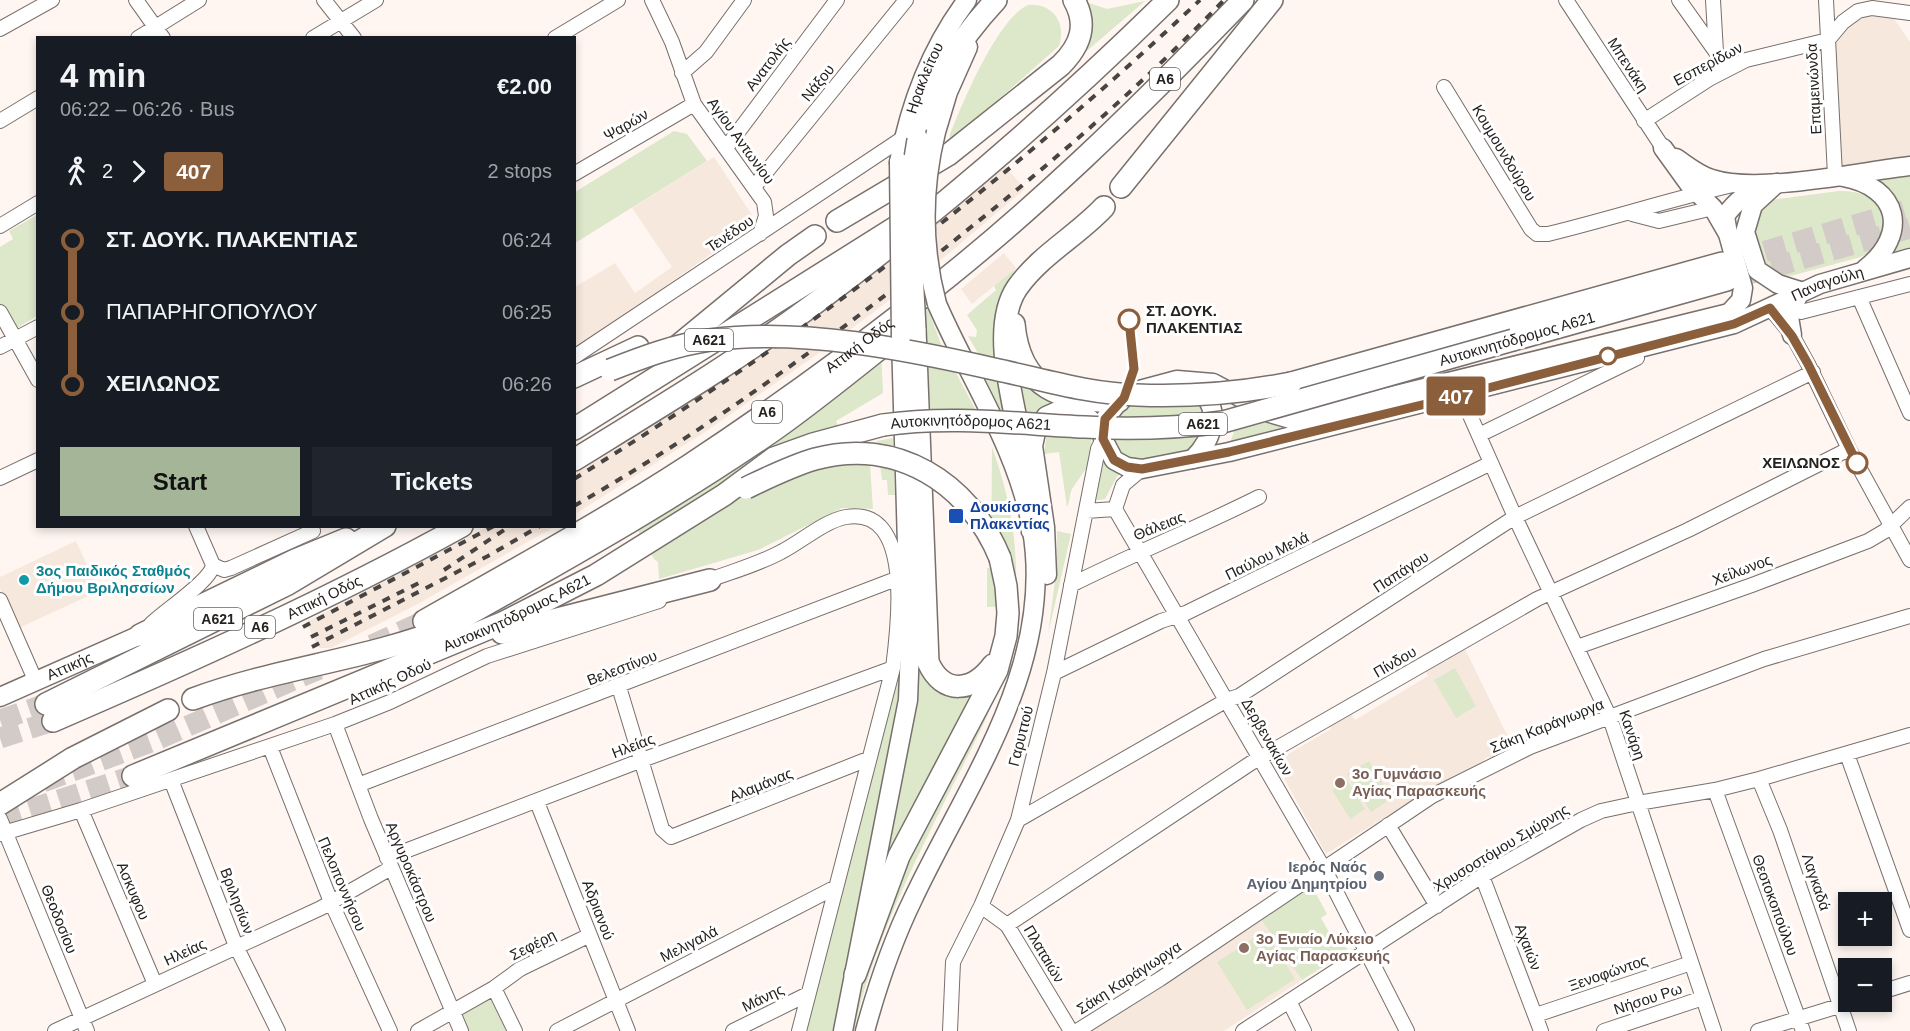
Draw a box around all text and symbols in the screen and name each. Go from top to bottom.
street label: Ανατολής [742,34,793,94]
street label: Μπενάκη [1605,34,1652,95]
street label: Εσπερίδων [1670,38,1745,89]
street label: Ηρακλείτου [902,39,947,116]
street label: Επαμεινώνδα [1803,43,1824,135]
text: 4 min [60,57,146,94]
street label: Νάξου [798,61,838,105]
road number: Α6 [1150,68,1180,90]
text: €2.00 [497,74,552,99]
street label: Αγίου Αντωνίου [704,94,778,187]
text: 06:22 – 06:26 · Bus [60,98,235,120]
street label: Κουμουνδούρου [1469,102,1540,204]
street label: Ψαρών [601,105,651,144]
icon: walk [60,155,93,188]
icon: forward [122,155,155,188]
text: 2 [102,160,113,182]
text: 407 [176,160,211,183]
text: 2 stops [488,160,552,182]
street label: Τενέδου [703,212,757,256]
text: ΣΤ. ΔΟΥΚ. ΠΛΑΚΕΝΤΙΑΣ [106,227,358,252]
text: 06:24 [502,229,552,251]
street label: Παναγούλη [1788,263,1865,304]
text: ΠΑΠΑΡΗΓΟΠΟΥΛΟΥ [106,299,318,324]
text: 06:25 [502,301,552,323]
place label: ΣΤ. ΔΟΥΚ. ΠΛΑΚΕΝΤΙΑΣ [1146,302,1243,336]
street label: Αυτοκινητόδρομος Α621 [1437,308,1597,369]
marker: ΣΤ. ΔΟΥΚ. ΠΛΑΚΕΝΤΙΑΣ [1118,309,1140,331]
street label: Αττική Οδός [822,314,897,376]
road number: Α621 [685,329,733,351]
unlabelled marker [1599,347,1617,365]
text: ΧΕΙΛΩΝΟΣ [106,371,220,396]
text: 06:26 [502,373,552,395]
line badge: 407 [1422,376,1490,416]
text: 407 [1438,385,1474,408]
road number: Α6 [752,401,782,423]
street label: Αυτοκινητόδρομος Α621 [889,411,1052,433]
road number: Α621 [1179,413,1227,435]
button: Start [60,447,300,516]
button: Tickets [312,447,552,516]
marker: ΧΕΙΛΩΝΟΣ [1846,452,1868,474]
place label: ΧΕΙΛΩΝΟΣ [1762,454,1840,471]
place label: Δουκίσσης Πλακεντίας [970,498,1050,532]
marker: Δουκίσσης Πλακεντίας [947,507,965,525]
street label: Θάλειας [1131,508,1187,543]
street label: Παύλου Μελά [1222,528,1312,583]
street label: Παπάγου [1370,547,1432,596]
street label: Χείλωνος [1710,550,1774,589]
place label: 3ος Παιδικός Σταθμός Δήμου Βριλησσίων [36,562,191,596]
street label: Αυτοκινητόδρομος Α621 [440,570,593,655]
street label: Αττική Οδός [284,572,364,622]
marker: 3ος Παιδικός Σταθμός Δήμου Βριλησσίων [17,573,31,587]
road number: Α621 [194,608,242,630]
road number: Α6 [245,616,275,638]
street label: Πίνδου [1370,643,1419,681]
street label: Βελεστίνου [584,646,659,689]
street label: Αττικής [44,648,95,683]
street label: Αττικής Οδού [346,655,434,708]
street label: Δερβενακίων [1238,695,1296,779]
street label: Σάκη Καράγιωργα [1488,695,1606,756]
street label: Γαρυττού [1005,704,1036,768]
street label: Κανάρη [1616,708,1649,762]
street label: Ηλείας [609,730,657,761]
street label: Αλαμάνας [727,764,795,805]
place label: 3ο Γυμνάσιο Αγίας Παρασκευής [1352,765,1486,799]
marker: 3ο Γυμνάσιο Αγίας Παρασκευής [1333,776,1347,790]
street label: Χρυσοστόμου Σμύρνης [1430,800,1572,895]
street label: Αργυροκάστρου [383,819,440,925]
street label: Πελοποννήσου [315,834,370,933]
street label: Λαγκαδά [1799,851,1834,913]
street label: Θεοτοκοπούλου [1749,852,1802,958]
place label: Ιερός Ναός Αγίου Δημητρίου [1246,858,1367,892]
street label: Ασκυφου [114,859,153,922]
street label: Βριλησίων [217,865,258,936]
marker: Ιερός Ναός Αγίου Δημητρίου [1372,869,1386,883]
street label: Αδριανού [579,877,618,942]
street label: Θεοδοσίου [38,882,81,956]
map controls [1838,892,1892,1012]
button: + [1838,892,1892,946]
street label: Αχαιών [1512,921,1545,972]
street label: Μελιγαλά [657,922,721,965]
street label: Πλαταιών [1021,922,1068,985]
street label: Σεφέρη [507,926,559,963]
place label: 3ο Ενιαίο Λύκειο Αγίας Παρασκευής [1256,930,1390,964]
street label: Ηλείας [161,934,208,969]
street label: Σάκη Καράγιωργα [1073,937,1184,1018]
marker: 3ο Ενιαίο Λύκειο Αγίας Παρασκευής [1237,941,1251,955]
street label: Ξενοφώντος [1566,951,1650,994]
button: − [1838,958,1892,1012]
street label: Νήσου Ρω [1612,979,1684,1018]
street label: Μάνης [739,980,786,1015]

